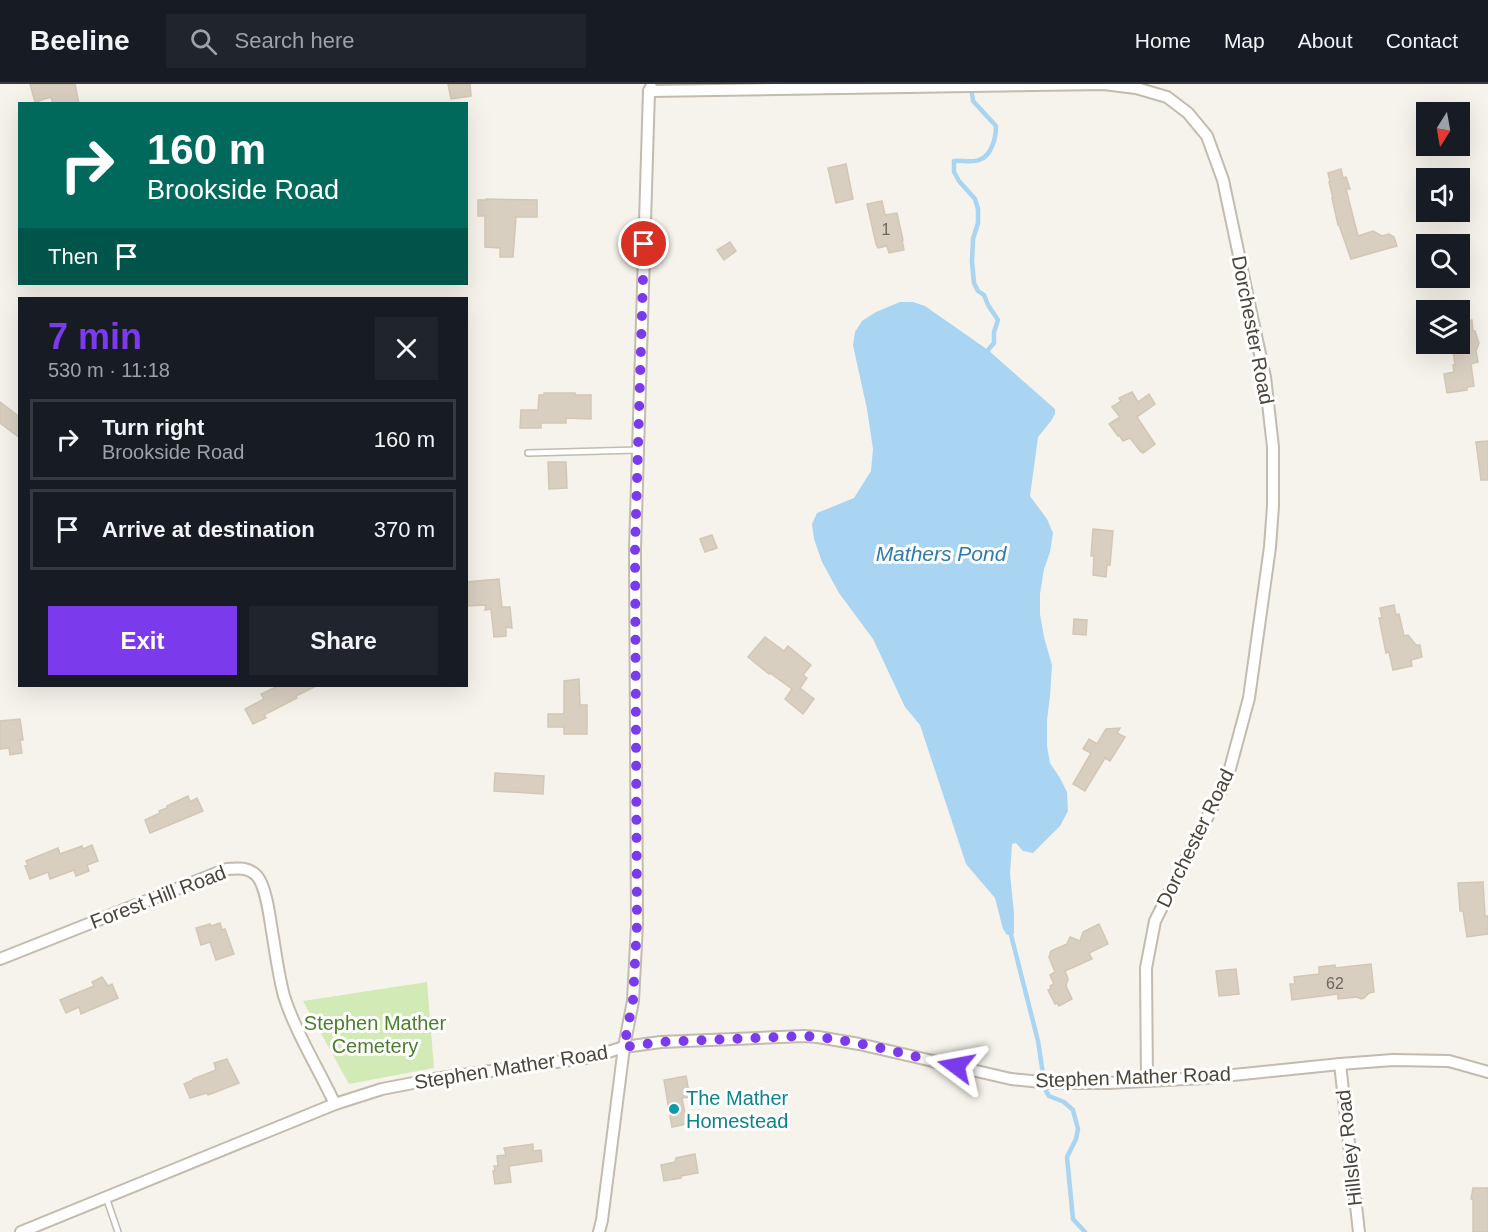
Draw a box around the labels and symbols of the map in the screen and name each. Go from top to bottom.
north arrow [1416,102,1470,156]
pin [618,218,669,269]
house number: 1 [882,221,891,238]
street label: Dorchester Road [1228,254,1278,406]
water label: Mathers Pond [876,542,1008,565]
street label: Dorchester Road [1152,765,1238,911]
street label: Forest Hill Road [87,861,229,933]
house number: 62 [1326,975,1344,992]
park label: Stephen Mather Cemetery [304,1012,446,1057]
position arrow [924,1034,988,1098]
street label: Stephen Mather Road [413,1041,609,1093]
street label: Stephen Mather Road [1035,1063,1231,1091]
place label: The Mather Homestead [686,1087,789,1132]
street label: Hillsley Road [1332,1089,1366,1207]
marker: The Mather Homestead [667,1102,681,1116]

